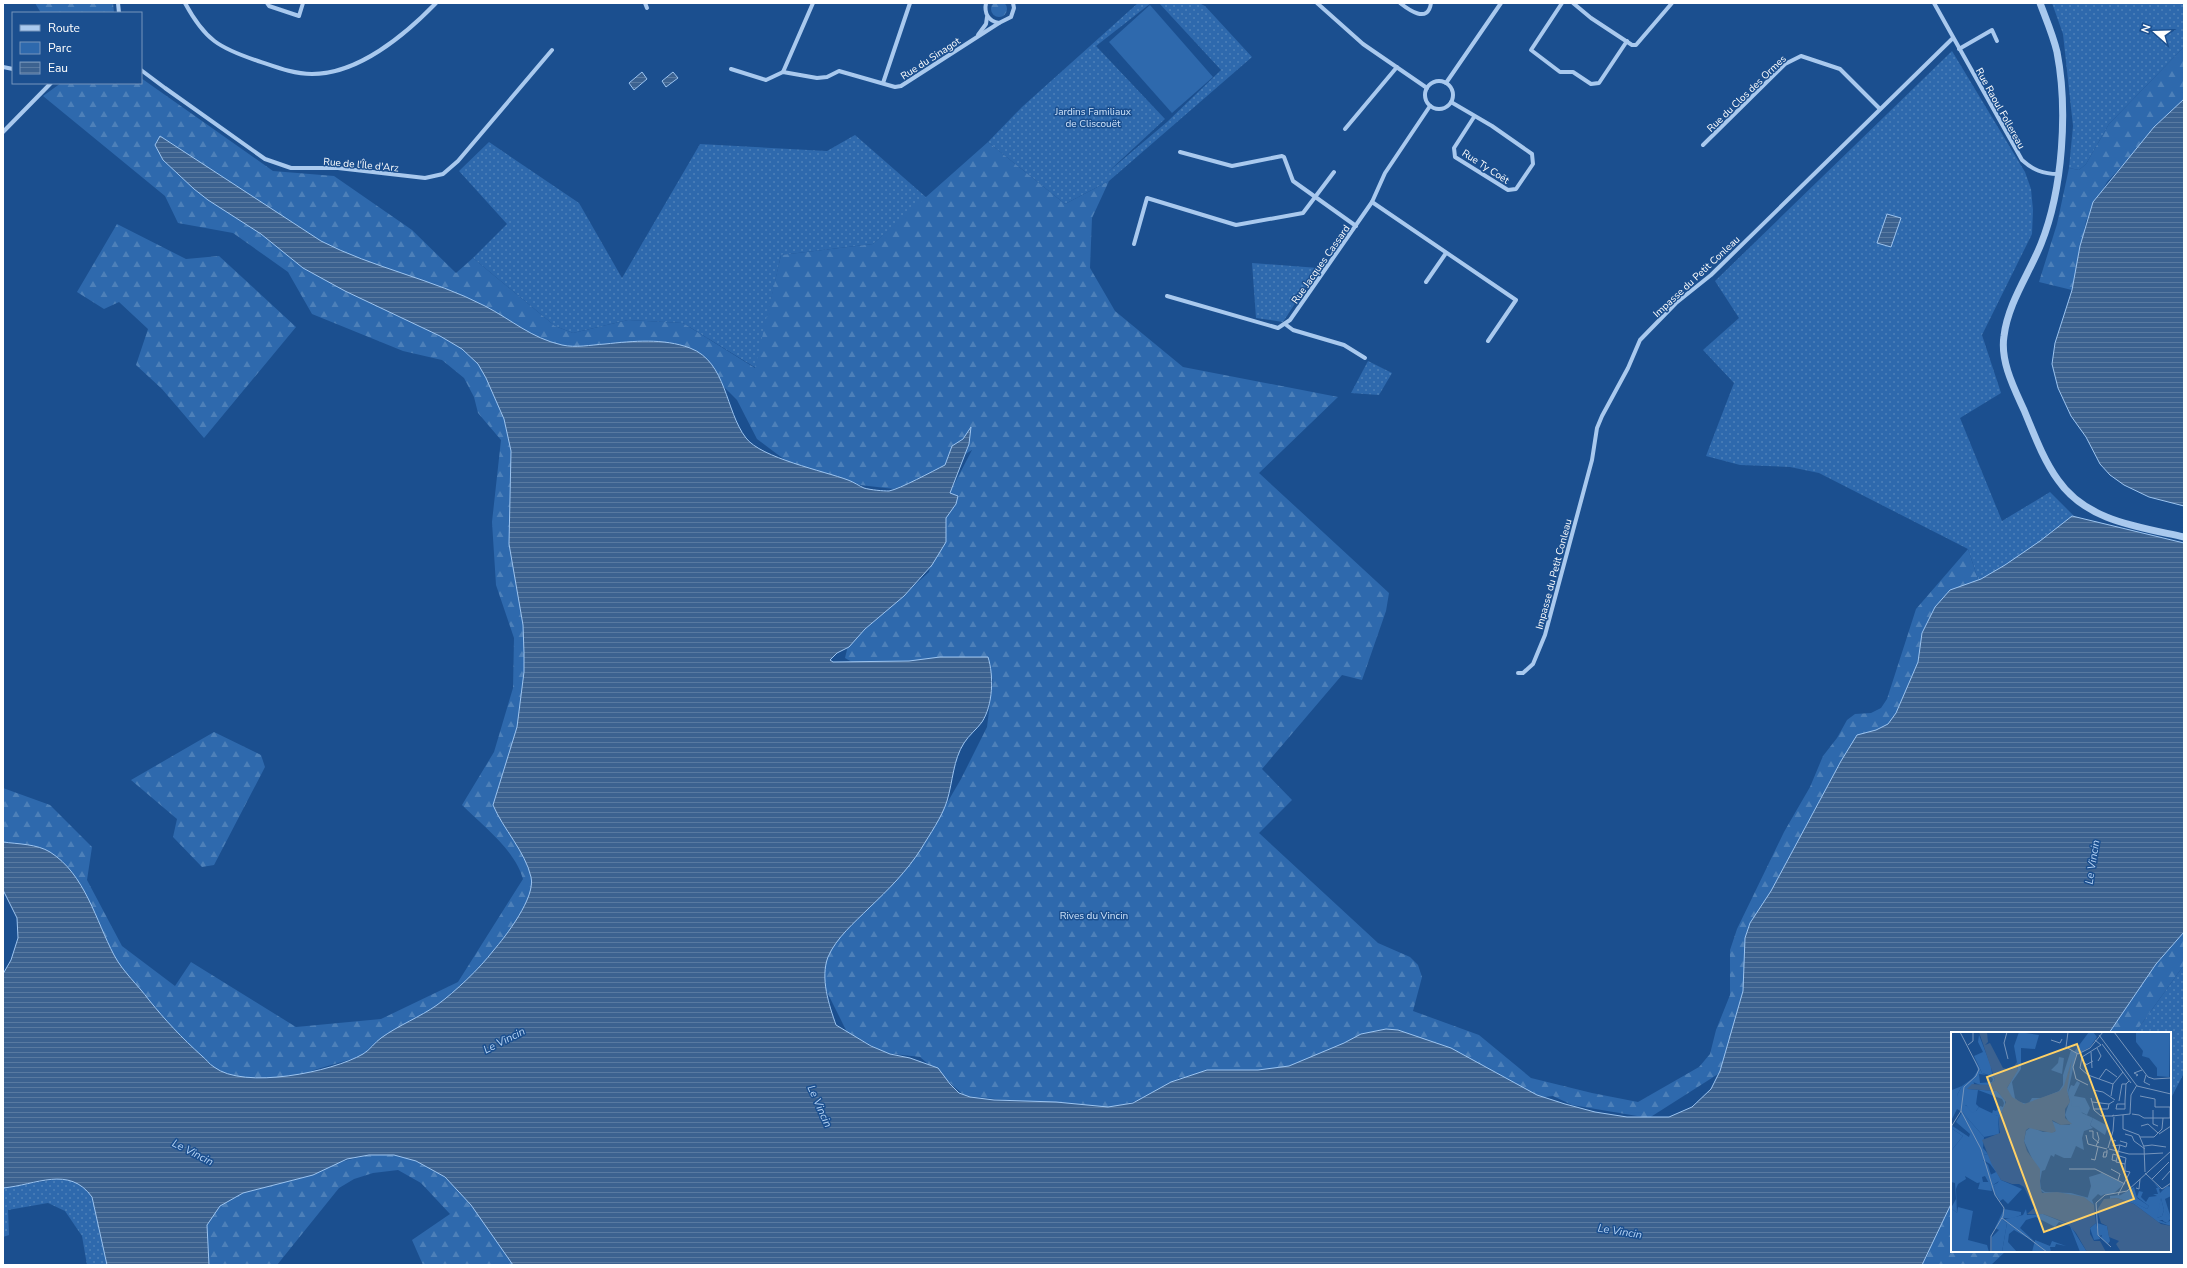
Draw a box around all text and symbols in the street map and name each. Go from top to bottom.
legend [12,12,142,84]
north arrow [2135,12,2175,52]
text: Route [48,20,80,36]
text: N [2138,22,2155,35]
street label: Rue du Sinagot [898,34,964,83]
text: Parc [48,40,72,56]
street label: Rue du Clos des Ormes [1704,52,1790,135]
text: Eau [48,60,68,76]
street label: Rue Raoul Follereau [1972,65,2028,152]
park label: Jardins Familiaux de Cliscouët [1054,105,1132,131]
street label: Rue Ty Coët [1459,146,1512,188]
street label: Rue de l'Île d'Arz [323,155,400,175]
street label: Rue Jacques Cassard [1288,222,1353,307]
street label: Impasse du Petit Conleau [1650,233,1743,321]
street label: Impasse du Petit Conleau [1532,517,1575,631]
water label: Le Vincin [2082,839,2103,885]
park label: Rives du Vincin [1060,909,1128,923]
water label: Le Vincin [481,1024,528,1057]
inset map [1951,1032,2171,1252]
water label: Le Vincin [804,1083,836,1130]
water label: Le Vincin [169,1136,216,1169]
water label: Le Vincin [1597,1221,1643,1242]

